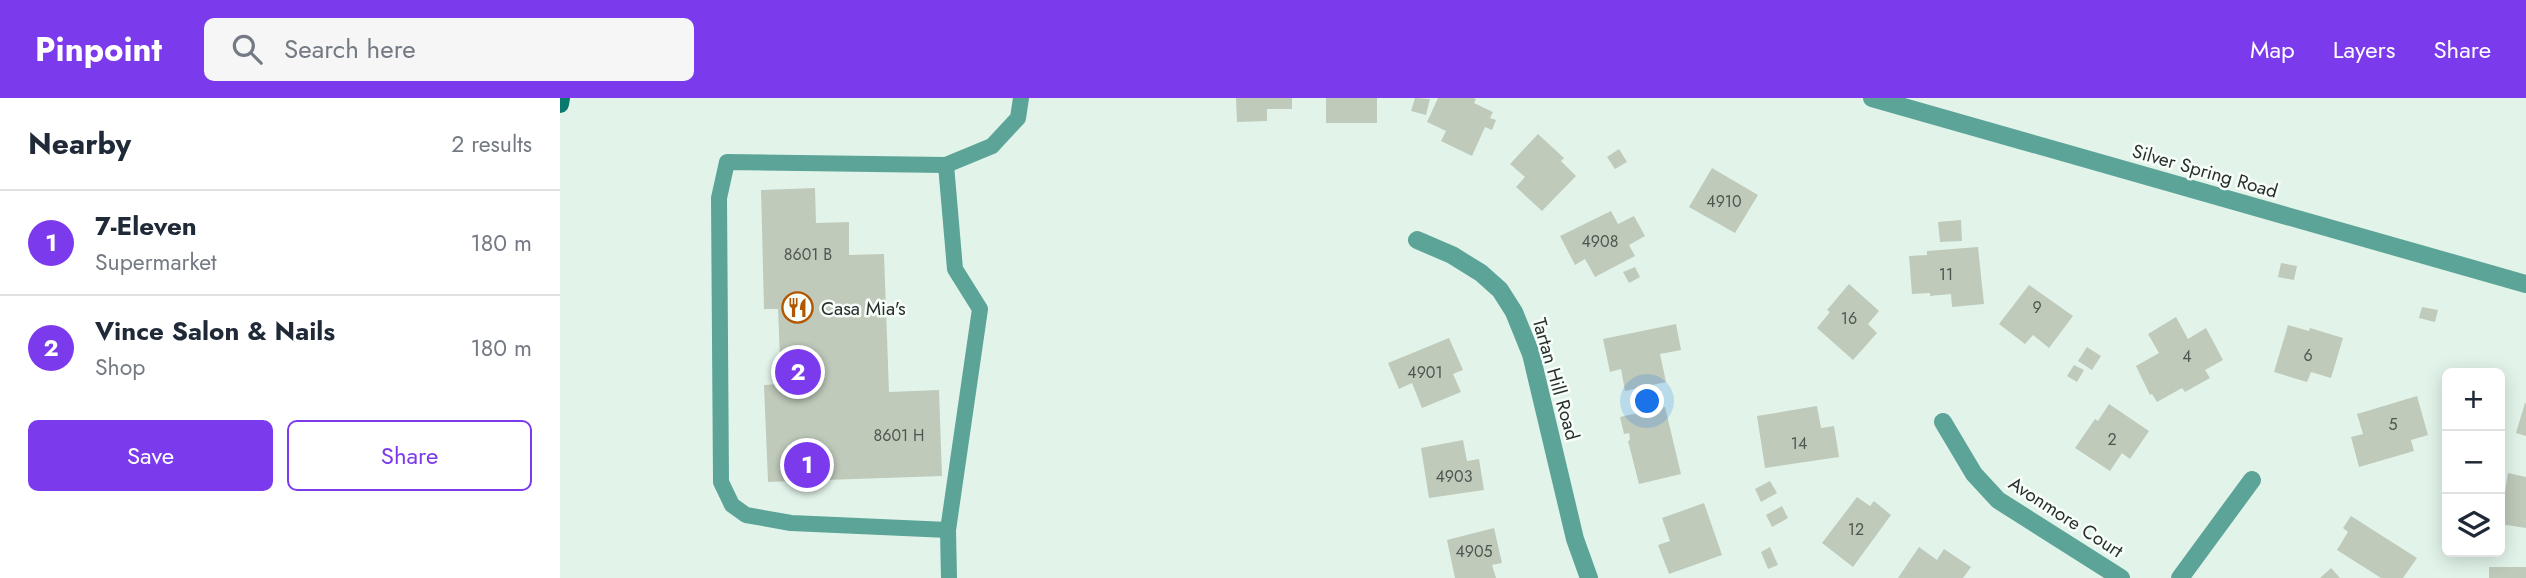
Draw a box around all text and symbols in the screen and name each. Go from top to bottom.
search box [204,18,694,81]
text: Pinpoint [35,26,162,73]
icon: search [228,30,266,68]
text: Search here [284,30,416,68]
text: Map [2250,32,2295,67]
text: Layers [2333,32,2395,67]
text: Share [2433,32,2491,67]
text: Nearby [28,122,131,165]
text: 2 results [451,127,532,161]
street label: Silver Spring Road [2129,137,2281,205]
house number: 4910 [1706,190,1742,213]
text: 7-Eleven [95,207,197,245]
text: 1 [45,226,57,260]
text: 180 m [470,226,532,260]
house number: 4908 [1582,230,1618,253]
house number: 8601 B [784,243,832,266]
text: Supermarket [95,245,217,279]
house number: 11 [1939,263,1953,286]
restaurant icon: Casa Mia's [781,291,815,325]
place label: Casa Mia's [821,295,906,322]
house number: 9 [2032,296,2042,319]
house number: 16 [1841,307,1857,330]
text: Vince Salon & Nails [95,312,335,350]
street label: Tartan Hill Road [1526,315,1586,443]
text: 2 [43,331,59,365]
text: 180 m [470,331,532,365]
house number: 6 [2303,344,2313,367]
house number: 4 [2182,345,2192,368]
pin: 2 [775,346,821,398]
text: Shop [95,350,145,384]
house number: 4901 [1407,361,1443,384]
map controls [2442,368,2505,557]
button: + [2442,368,2505,431]
your location [1630,384,1664,418]
house number: 5 [2388,413,2398,436]
button: Save [28,420,273,491]
button: Share [287,420,532,491]
house number: 8601 H [874,424,925,447]
house number: 2 [2107,428,2117,451]
button: − [2442,431,2505,494]
house number: 14 [1791,432,1807,455]
pin: 1 [784,439,830,491]
house number: 4903 [1436,465,1473,488]
street label: Avonmore Court [2004,470,2129,564]
button: layers [2442,494,2505,557]
house number: 12 [1848,518,1864,541]
house number: 4905 [1455,540,1493,563]

